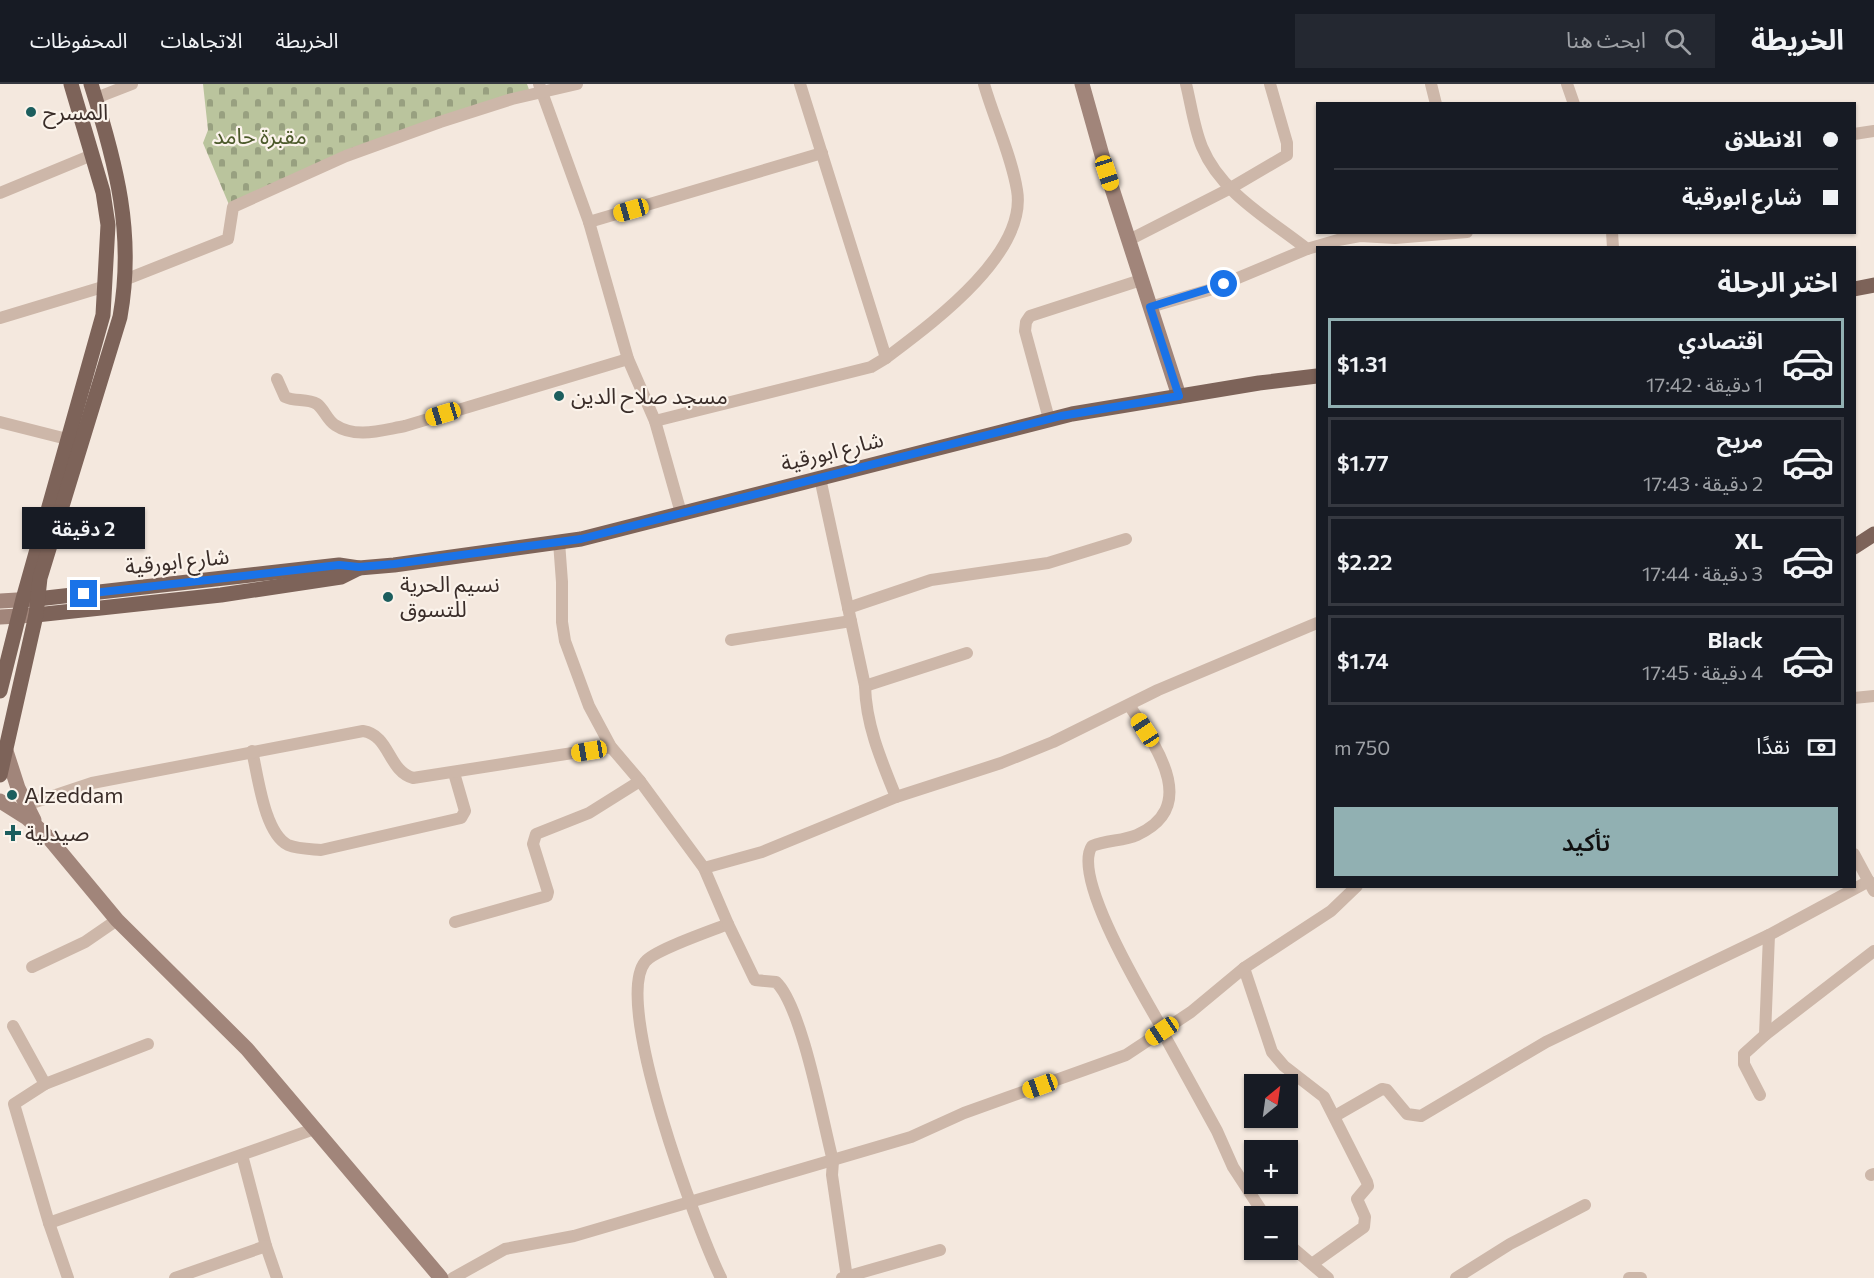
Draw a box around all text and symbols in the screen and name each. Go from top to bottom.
search box [1295,14,1715,68]
text: الخريطة [1751,22,1844,56]
icon: search [1661,25,1694,58]
text: ابحث هنا [1566,26,1646,53]
text: المحفوظات [30,27,127,52]
text: الاتجاهات [160,27,242,52]
text: الخريطة [275,27,338,52]
place label: المسرح [43,98,108,129]
marker: المسرح [24,105,38,119]
park label: مقبرة حامد [213,122,307,149]
text: الانطلاق [1725,125,1802,152]
car [1093,153,1121,193]
text: شارع ابورقية [1682,183,1802,210]
car [611,196,651,224]
text: اختر الرحلة [1718,265,1838,298]
route start [1210,270,1237,297]
text: اقتصادي [1678,327,1763,354]
icon: car [1781,336,1835,390]
text: $1.31 [1337,350,1387,377]
text: 1 دقيقة · 17:42 [1646,372,1763,396]
place label: مسجد صلاح الدين [571,382,728,413]
marker: مسجد صلاح الدين [552,389,566,403]
car [423,400,463,428]
street label: شارع ابورقية [778,425,887,480]
text: مريح [1717,426,1763,453]
icon: car [1781,435,1835,489]
text: $1.77 [1337,449,1389,476]
text: 2 دقيقة · 17:43 [1643,471,1763,495]
callout: 2 دقيقة [22,507,146,549]
text: 2 دقيقة [52,516,115,540]
text: XL [1735,527,1763,554]
icon: car [1781,534,1835,588]
street label: شارع ابورقية [123,542,231,583]
text: $2.22 [1337,548,1392,575]
text: 3 دقيقة · 17:44 [1642,561,1763,585]
place label: نسيم الحرية للتسوق [400,570,500,622]
route end [70,580,97,607]
marker: نسيم الحرية للتسوق [381,590,395,604]
text: Black [1708,626,1763,653]
icon: car [1781,633,1835,687]
text: $1.74 [1337,647,1389,674]
text: 4 دقيقة · 17:45 [1642,660,1763,684]
car [1128,710,1162,750]
icon: cash [1805,731,1838,764]
text: نقدًا [1756,732,1790,759]
text: 750 m [1334,735,1390,759]
car [570,739,608,763]
place label: Alzeddam [24,781,123,808]
marker: Alzeddam [5,788,19,802]
button: تأكيد [1334,807,1838,876]
place label: صيدلية [25,819,89,846]
marker: صيدلية [6,826,20,840]
car [1142,1013,1182,1049]
car [1020,1071,1060,1101]
north arrow [1244,1074,1298,1128]
map controls [1244,1074,1298,1260]
button: + [1244,1140,1298,1194]
button: − [1244,1206,1298,1260]

